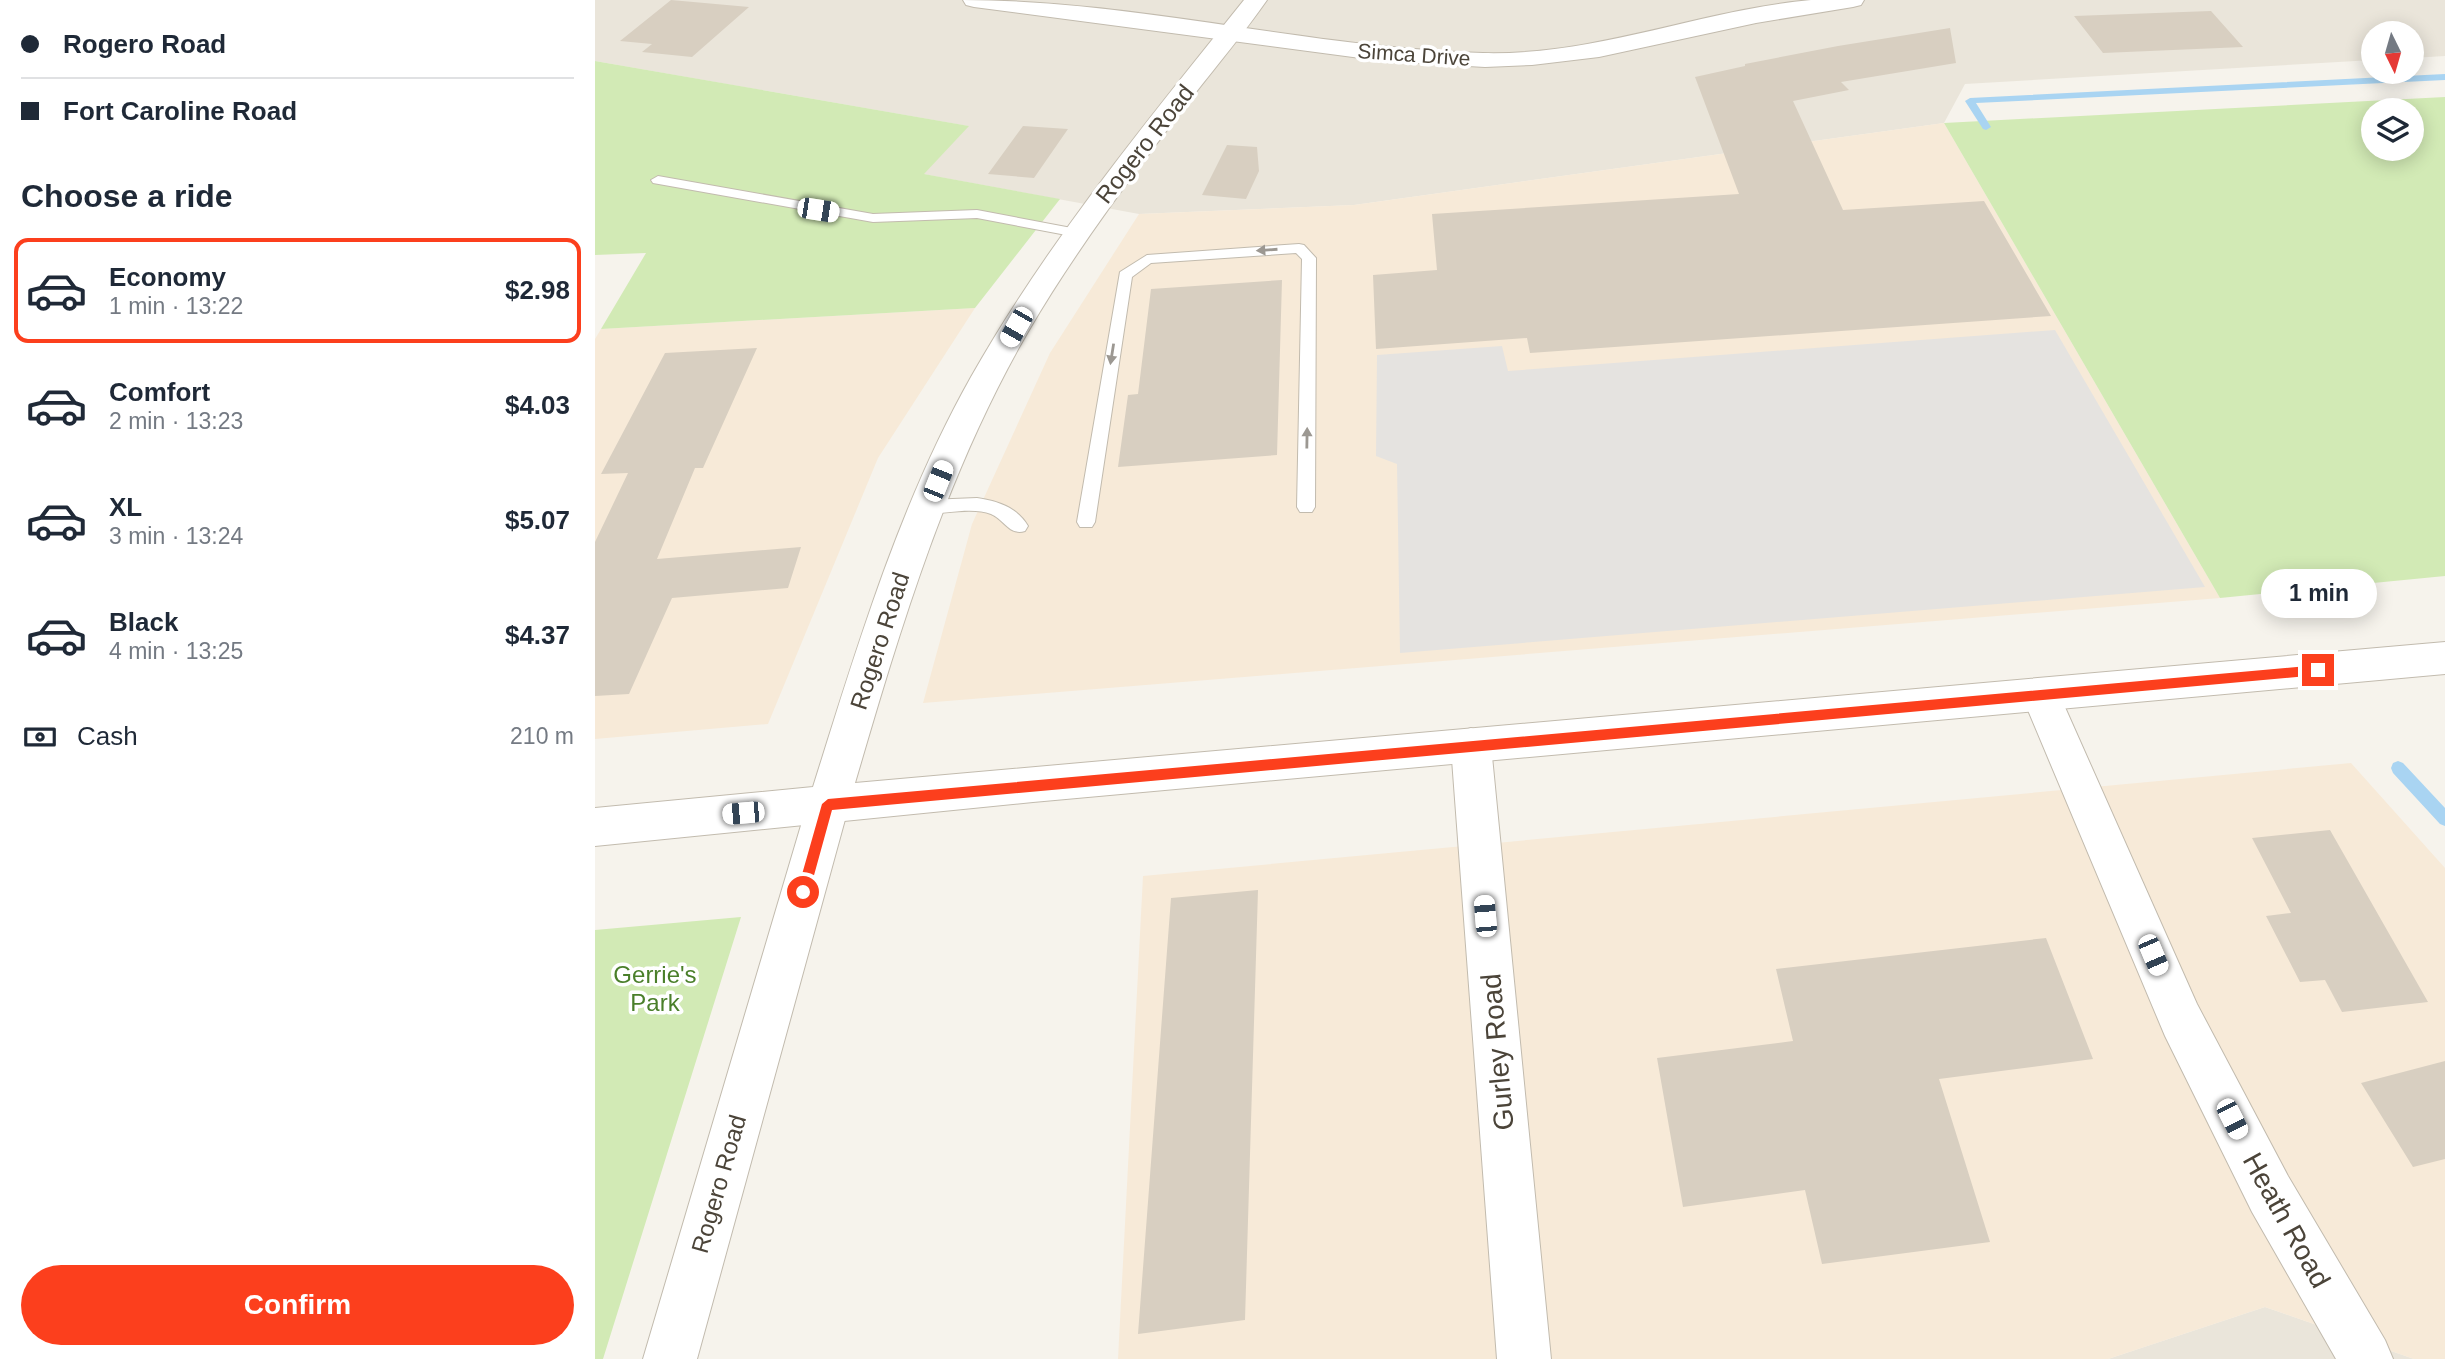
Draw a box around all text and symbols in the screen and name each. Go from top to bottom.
north arrow [2361,21,2424,84]
map controls [2361,21,2424,161]
text: Rogero Road [63,29,226,59]
street label: Simca Drive [1357,39,1471,70]
street label: Rogero Road [1090,79,1199,208]
text: Fort Caroline Road [63,96,297,126]
button: layers [2361,98,2424,161]
text: Choose a ride [21,178,233,214]
car [796,196,841,224]
one-way arrow [1255,245,1277,256]
icon: car [25,259,88,322]
text: Economy [109,262,226,292]
text: $2.98 [505,275,570,305]
text: 1 min · 13:22 [109,293,243,319]
car [997,304,1036,350]
one-way arrow [1106,343,1117,365]
icon: car [25,374,88,437]
text: Comfort [109,377,210,407]
text: $4.03 [505,390,570,420]
text: 2 min · 13:23 [109,408,243,434]
one-way arrow [1301,427,1313,449]
car [921,458,956,504]
icon: car [25,489,88,552]
text: XL [109,492,142,522]
text: $5.07 [505,505,570,535]
text: 3 min · 13:24 [109,523,243,549]
callout: 1 min [2260,568,2376,618]
street label: Rogero Road [845,569,914,713]
text: 1 min [2289,580,2349,606]
icon: car [25,604,88,667]
text: Black [109,607,178,637]
text: $4.37 [505,620,570,650]
text: 4 min · 13:25 [109,638,243,664]
route end [2302,654,2334,686]
icon: cash [21,718,59,756]
text: Cash [77,721,138,751]
text: 210 m [510,723,574,749]
car [722,801,765,825]
route start [787,876,819,908]
car [1473,894,1498,938]
car [2136,932,2171,978]
park label: Gerrie's Park [613,961,697,1016]
street label: Gurley Road [1475,972,1520,1132]
car [2214,1096,2251,1142]
street label: Rogero Road [686,1112,751,1256]
street label: Heath Road [2237,1147,2336,1293]
button: Confirm [21,1265,574,1345]

